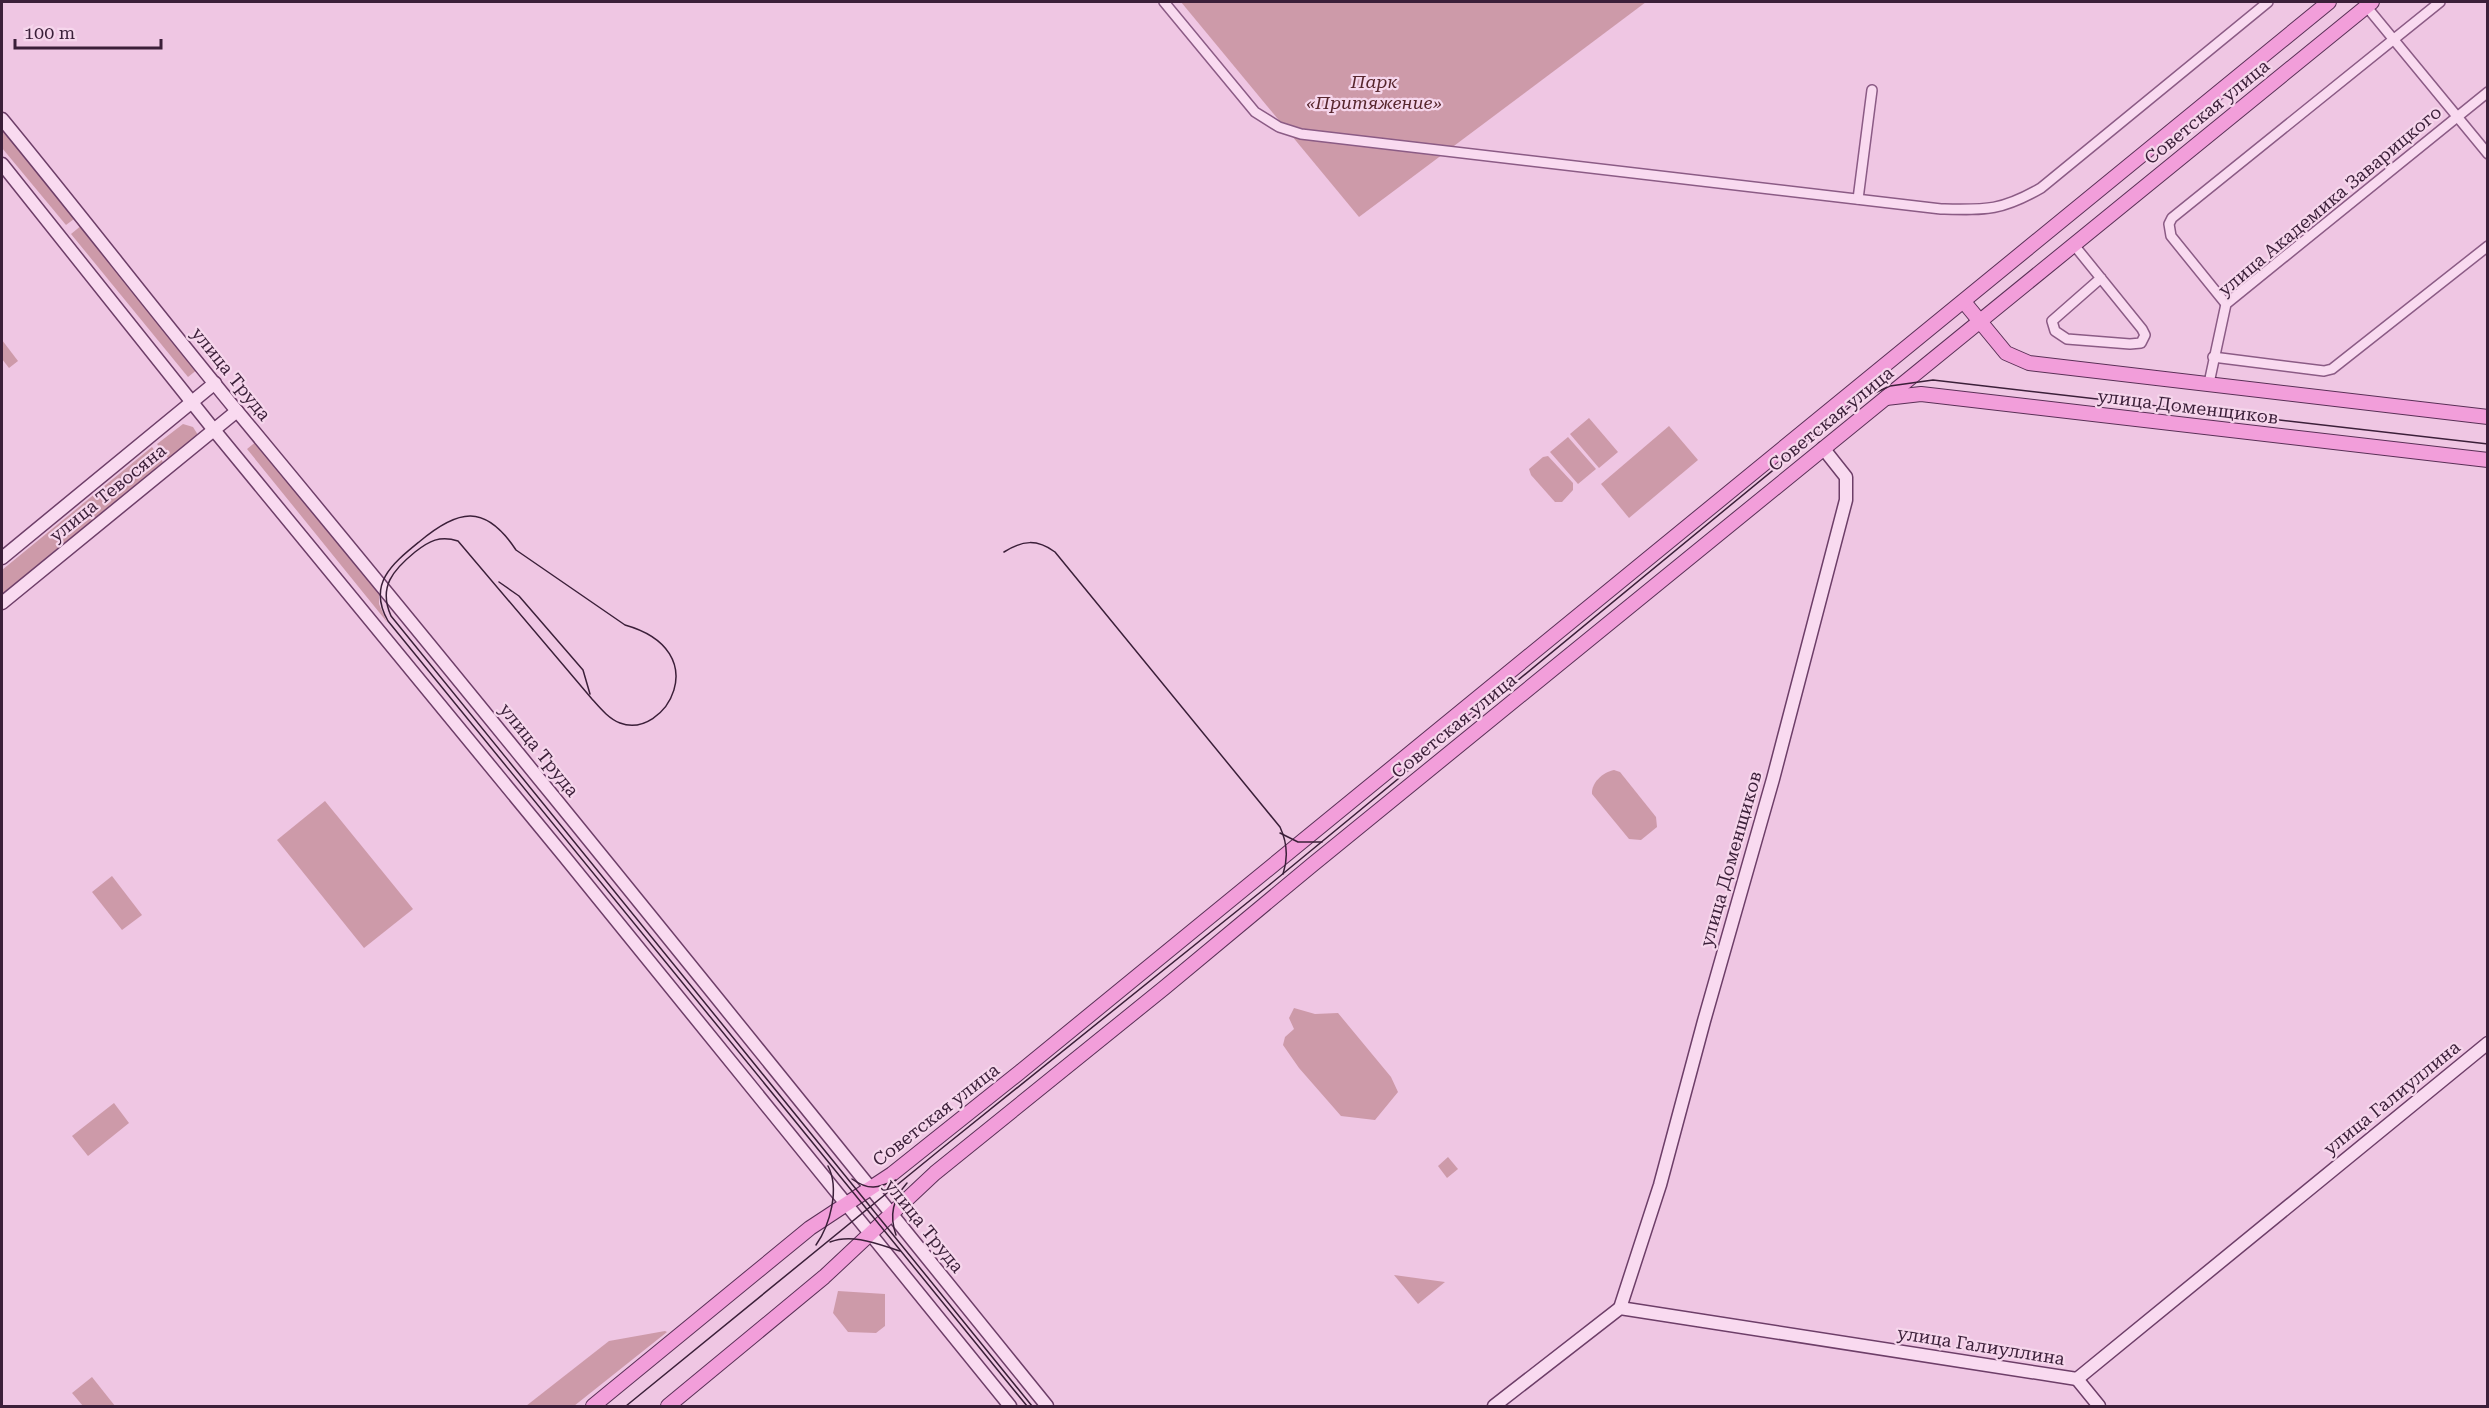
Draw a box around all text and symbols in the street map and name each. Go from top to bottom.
scale bar [15,12,160,50]
text: 100 m [24,22,75,43]
street label: Советская улица [2140,55,2274,168]
park label: Парк «Притяжение» [1306,71,1442,113]
street label: улица Академика Заварицкого [2214,101,2445,300]
street label: улица Труда [187,323,276,425]
street label: Советская улица [1764,362,1898,475]
street label: улица Доменщиков [2097,385,2280,428]
street label: улица Тевосяна [45,439,170,546]
street label: Советская улица [1387,669,1521,782]
street label: улица Труда [495,699,584,801]
street label: улица Доменщиков [1695,769,1766,949]
street label: улица Галиуллина [2319,1036,2464,1159]
street label: Советская улица [868,1059,1003,1170]
street label: улица Труда [880,1175,969,1277]
street label: улица Галиуллина [1896,1322,2067,1369]

